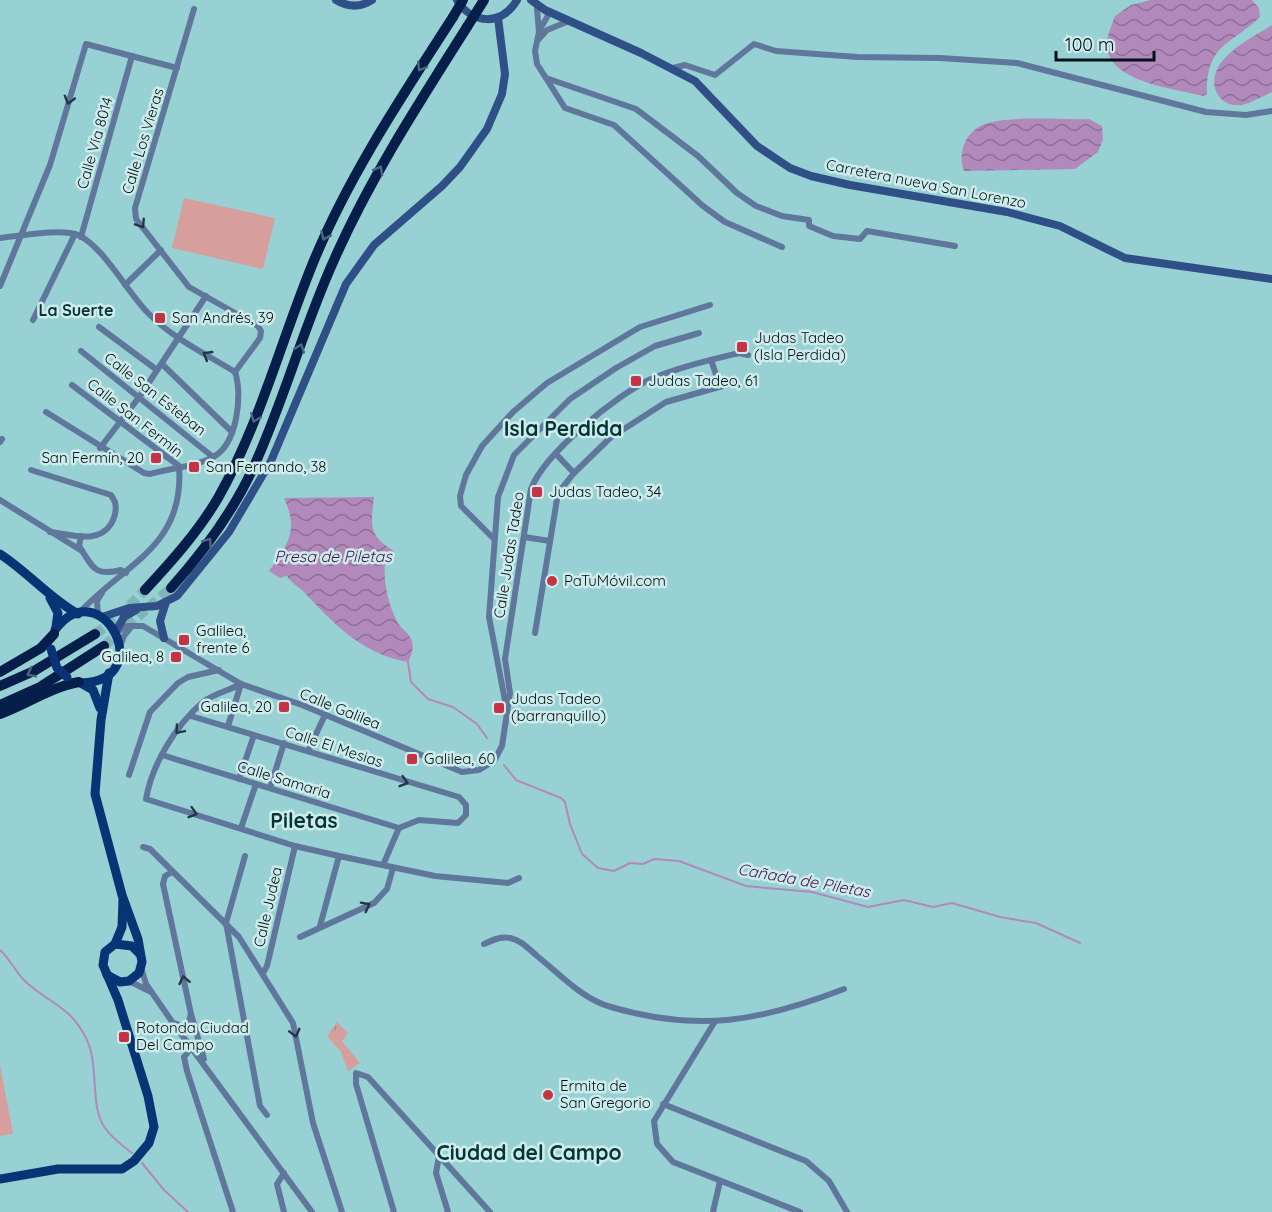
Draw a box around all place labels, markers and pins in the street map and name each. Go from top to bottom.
place label: San Andrés, 39 [172,308,274,327]
marker: San Andrés, 39 [153,311,167,325]
place label: Judas Tadeo (Isla Perdida) [754,328,846,364]
marker: Judas Tadeo (Isla Perdida) [735,340,749,354]
place label: Judas Tadeo, 61 [648,371,758,390]
marker: Judas Tadeo, 61 [629,374,643,388]
place label: San Fermín, 20 [41,448,144,467]
marker: San Fermín, 20 [149,451,163,465]
place label: San Fernando, 38 [206,457,326,476]
marker: San Fernando, 38 [187,460,201,474]
place label: Judas Tadeo, 34 [549,482,662,501]
marker: Judas Tadeo, 34 [530,485,544,499]
place label: PaTuMóvil.com [564,571,666,590]
marker: PaTuMóvil.com [545,574,559,588]
place label: Galilea, frente 6 [196,621,250,657]
marker: Galilea, frente 6 [177,633,191,647]
place label: Galilea, 8 [102,647,164,666]
marker: Galilea, 8 [169,650,183,664]
place label: Judas Tadeo (barranquillo) [511,689,606,725]
place label: Galilea, 20 [200,697,272,716]
marker: Galilea, 20 [277,700,291,714]
marker: Judas Tadeo (barranquillo) [492,701,506,715]
place label: Galilea, 60 [424,749,495,768]
marker: Galilea, 60 [405,752,419,766]
place label: Rotonda Ciudad Del Campo [136,1018,249,1054]
marker: Rotonda Ciudad Del Campo [117,1030,131,1044]
place label: Ermita de San Gregorio [560,1076,651,1112]
marker: Ermita de San Gregorio [541,1088,555,1102]

